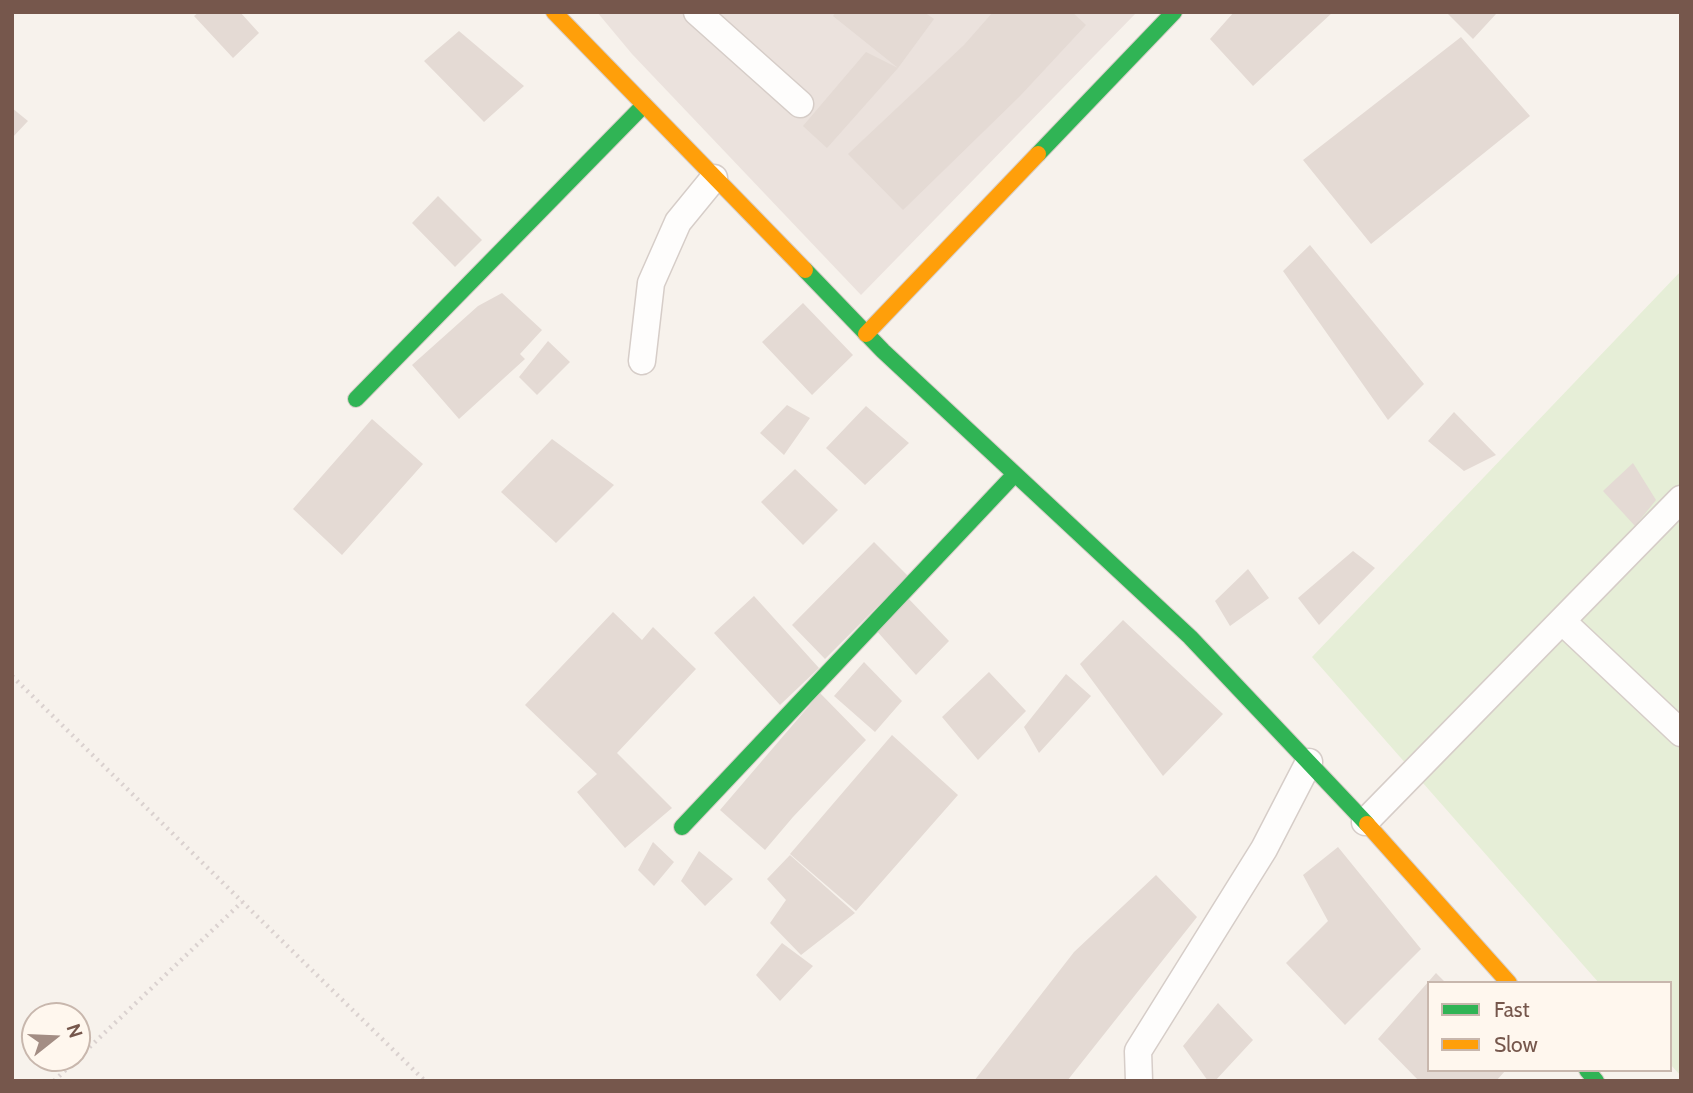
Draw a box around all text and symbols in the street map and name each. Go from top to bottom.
legend [1427,981,1672,1072]
text: Fast [1494,997,1530,1022]
north arrow [21,1002,91,1072]
text: N [62,1021,88,1041]
text: Slow [1494,1032,1538,1057]

